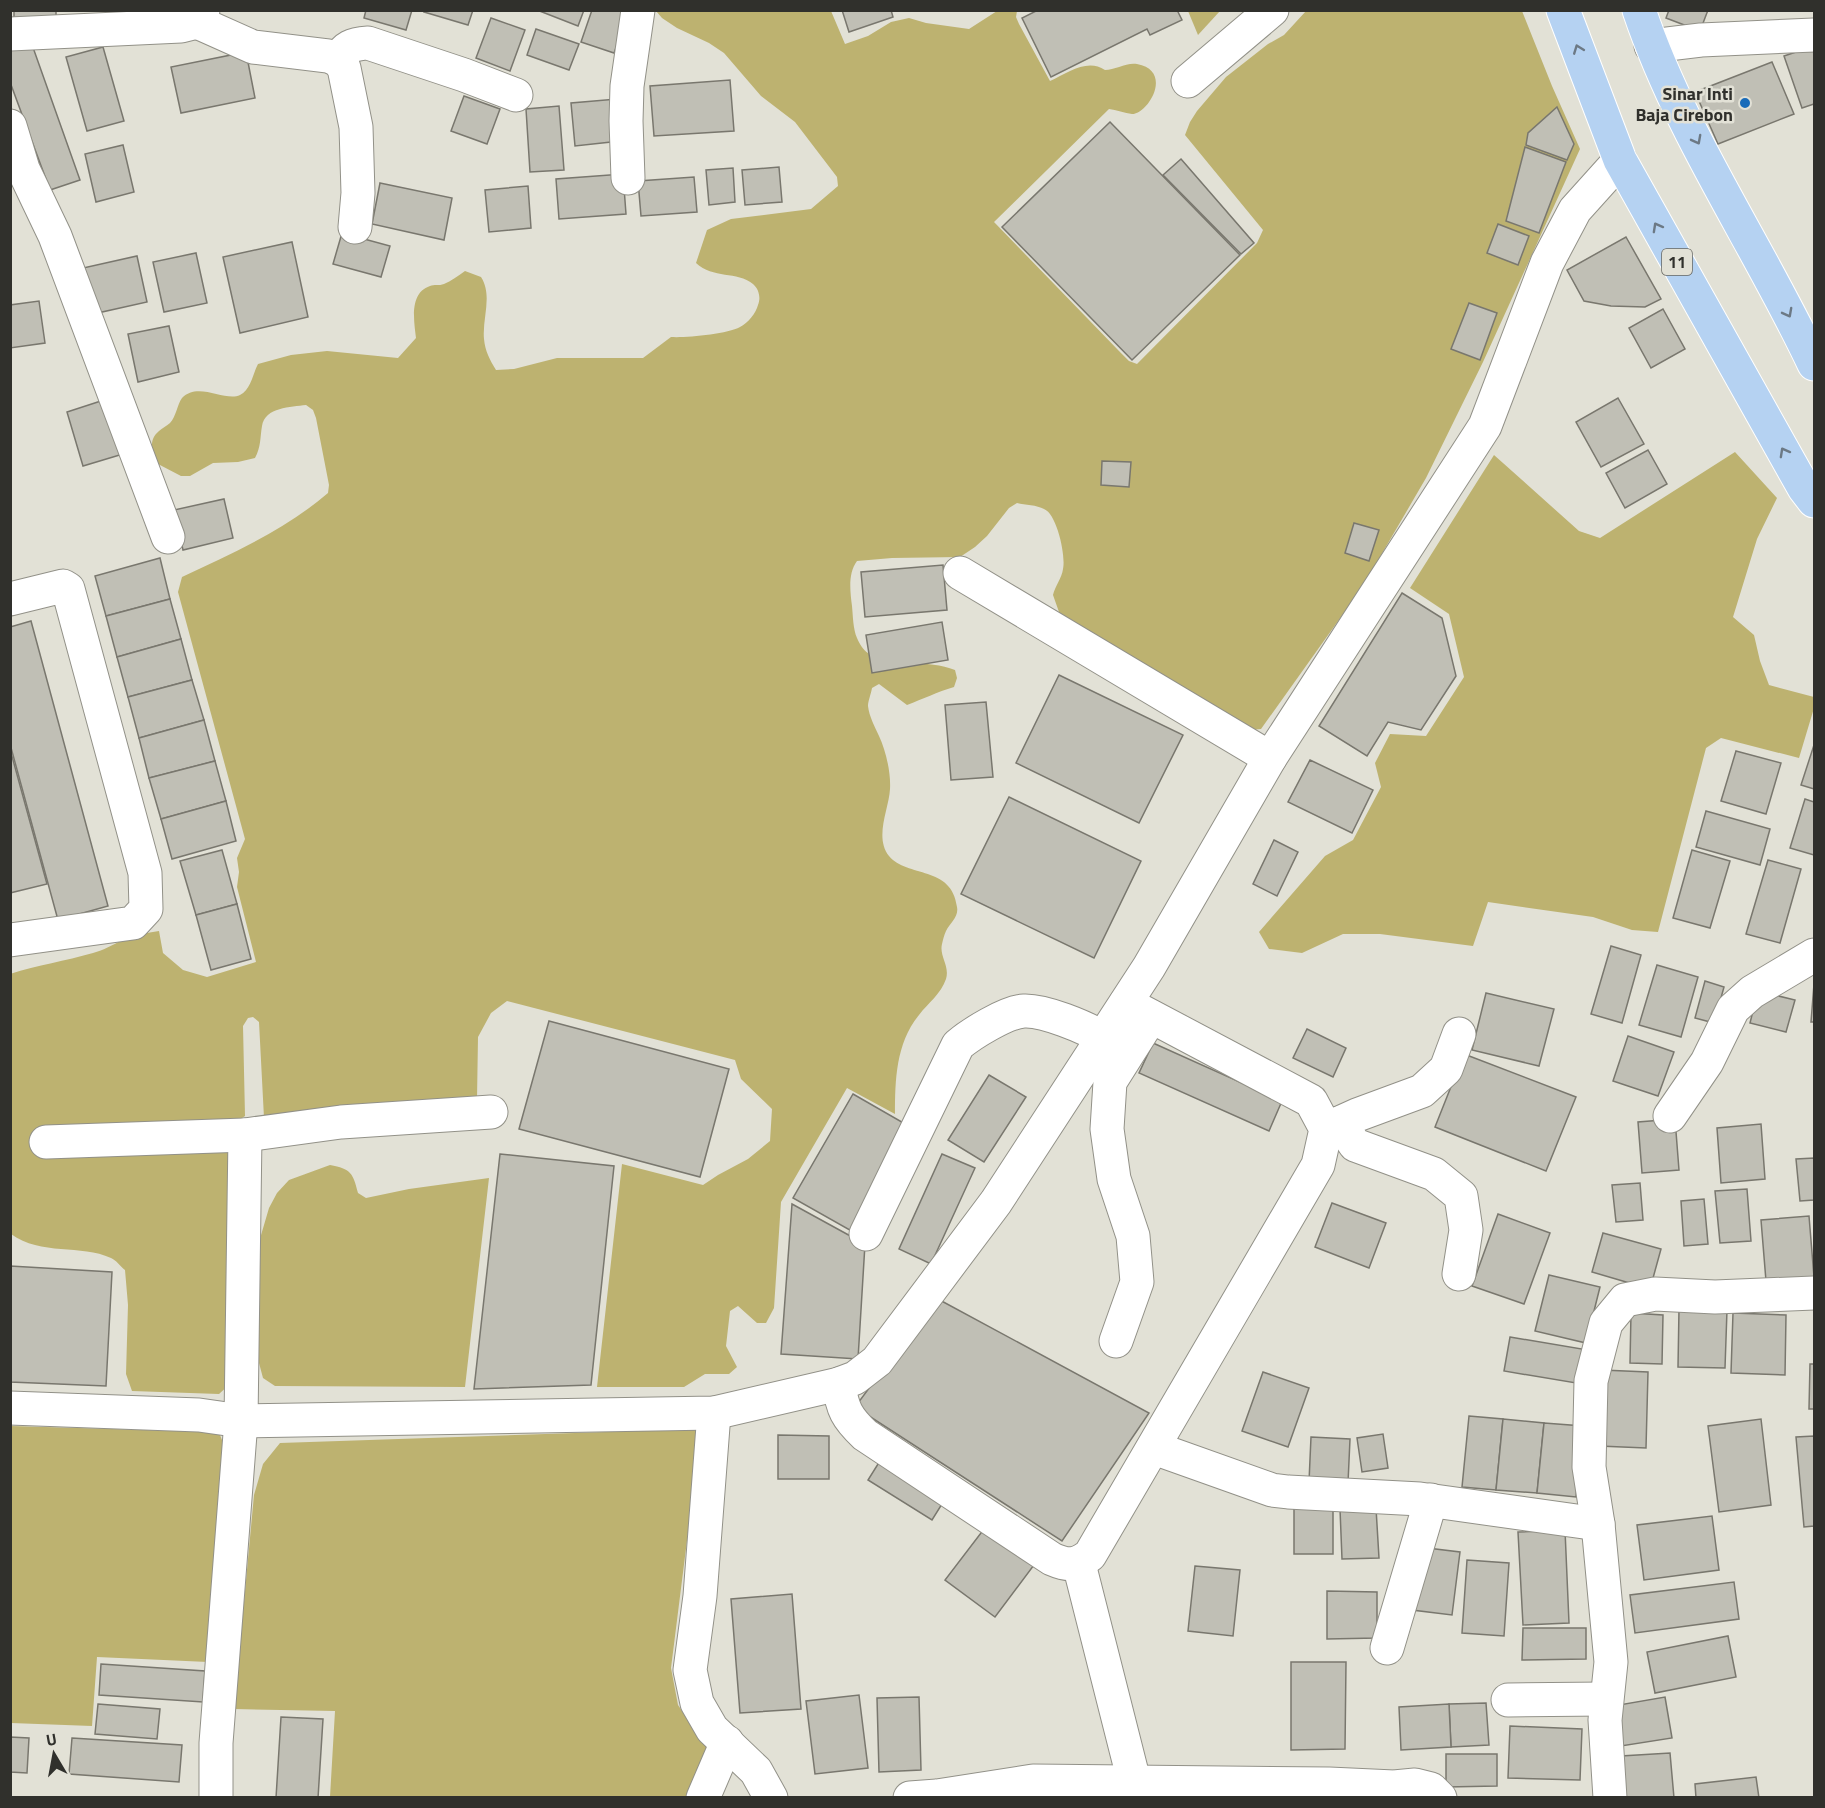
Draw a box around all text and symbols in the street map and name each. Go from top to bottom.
one-way arrow [1573,44,1585,55]
place label: Sinar Inti Baja Cirebon [1635,80,1733,128]
marker: Sinar Inti Baja Cirebon [1738,96,1752,110]
one-way arrow [1690,134,1701,145]
one-way arrow [1653,223,1664,233]
road number: 11 [1662,249,1692,275]
one-way arrow [1781,306,1792,317]
one-way arrow [1780,447,1791,458]
north arrow [24,1724,84,1784]
text: U [44,1727,59,1752]

